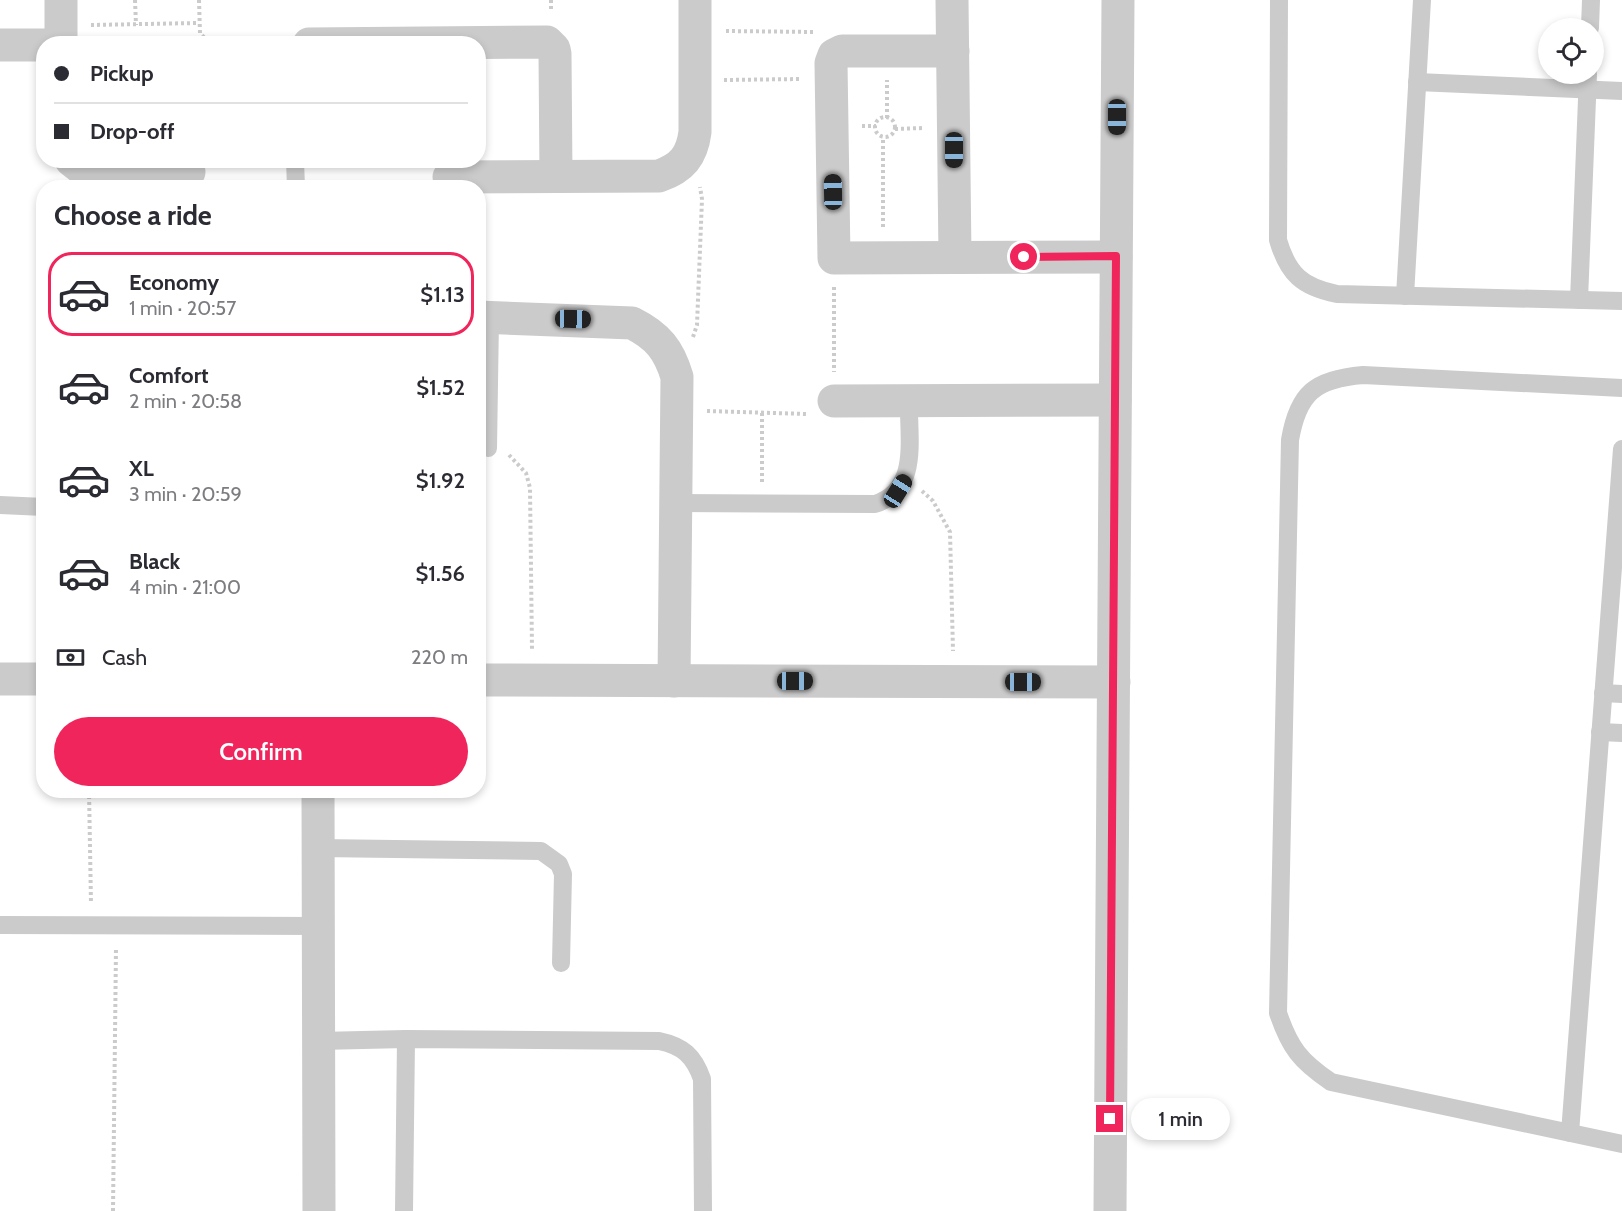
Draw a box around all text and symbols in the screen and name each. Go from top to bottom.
map controls [1538,18,1604,84]
button: locate [1538,18,1604,84]
text: Pickup [90,60,154,87]
car [1108,99,1126,135]
text: Drop-off [90,118,174,145]
car [945,132,963,168]
car [824,174,842,210]
text: Choose a ride [54,199,212,232]
route start [1010,243,1037,270]
icon: car [57,267,111,321]
text: Economy [129,269,219,296]
text: $1.13 [420,281,465,308]
text: 1 min · 20:57 [129,296,236,320]
car [555,310,591,328]
icon: car [57,360,111,414]
text: Comfort [129,362,208,389]
text: $1.52 [416,374,465,401]
text: 2 min · 20:58 [129,389,242,413]
icon: car [57,453,111,507]
text: XL [129,455,154,482]
text: $1.92 [416,467,465,494]
car [881,471,915,511]
text: 3 min · 20:59 [129,482,242,506]
icon: car [57,546,111,600]
text: Black [129,548,180,575]
text: $1.56 [415,560,465,587]
text: 4 min · 21:00 [129,575,241,599]
icon: cash [54,641,87,674]
text: Cash [102,644,147,671]
text: 220 m [411,645,468,669]
car [777,672,813,690]
car [1005,673,1041,691]
button: Confirm [54,717,468,786]
callout: 1 min [1131,1098,1230,1140]
route end [1096,1105,1123,1132]
text: 1 min [1158,1107,1203,1131]

